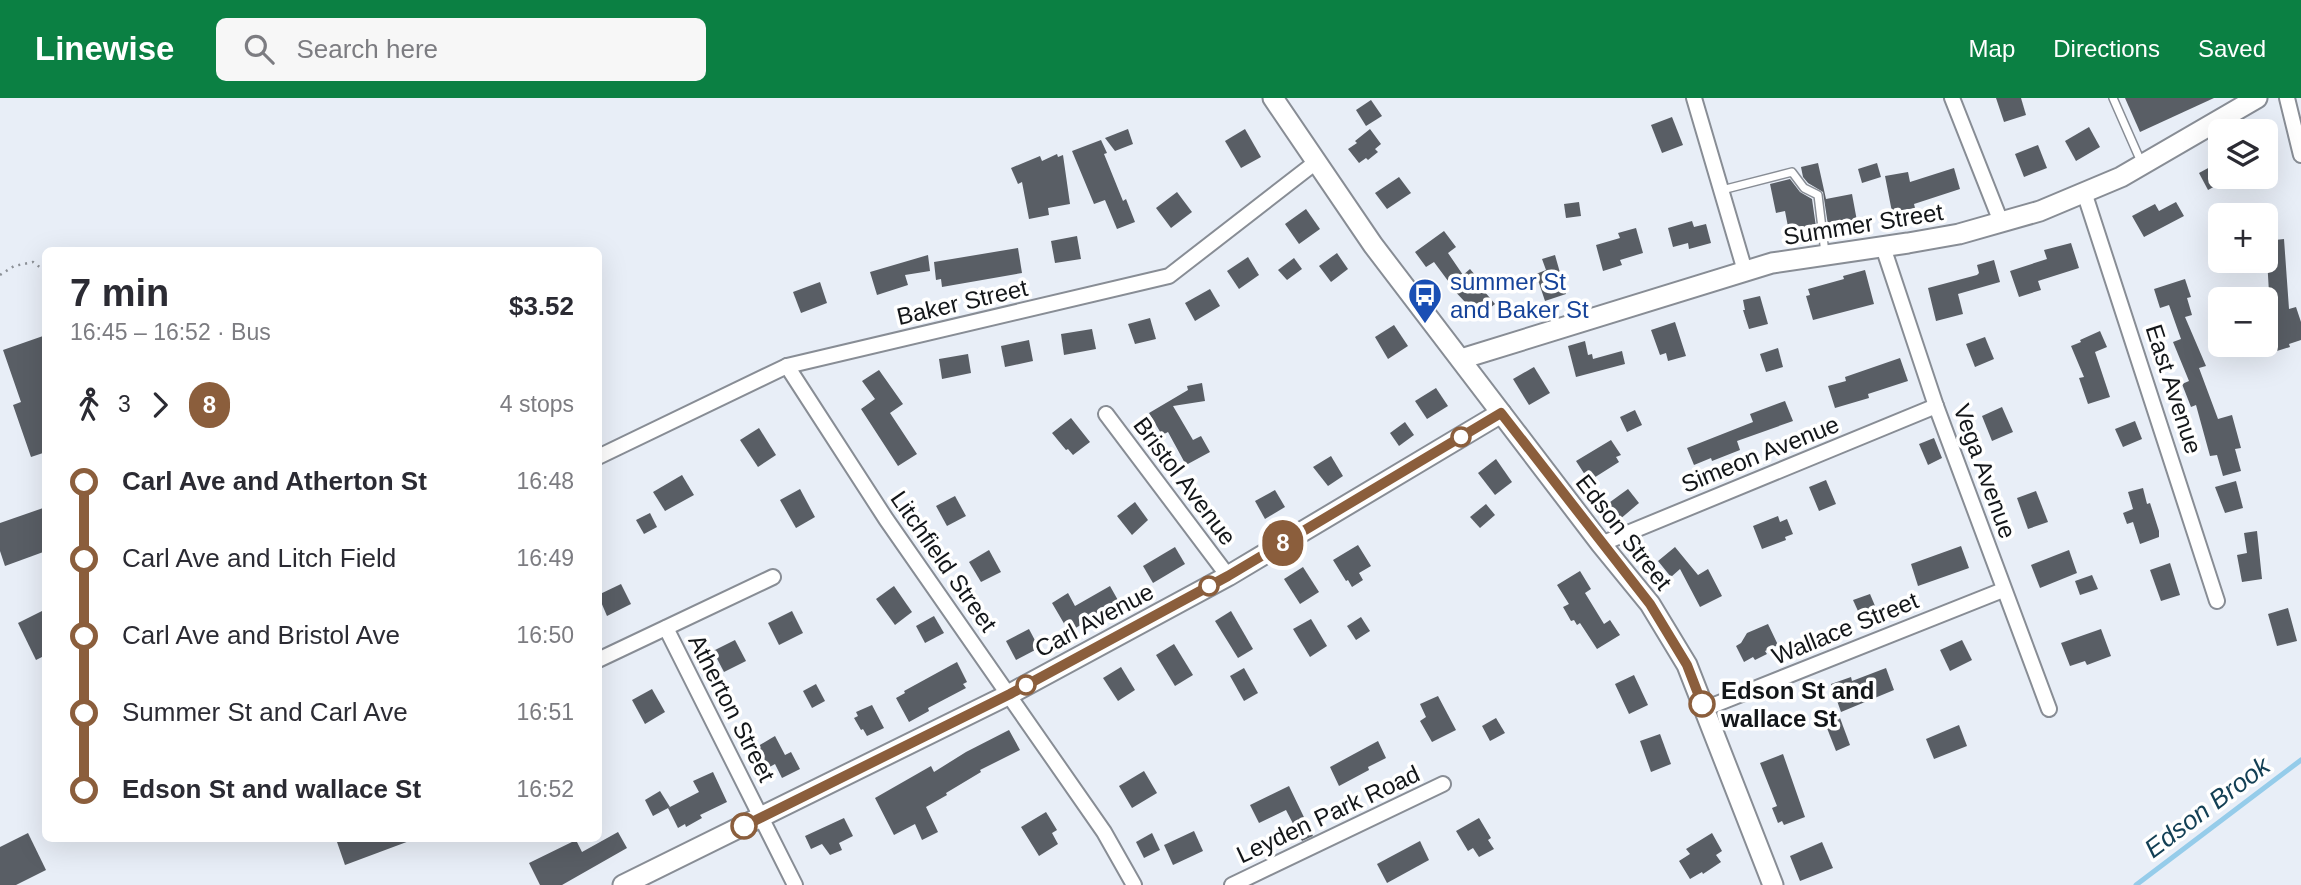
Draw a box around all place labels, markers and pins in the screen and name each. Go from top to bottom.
place label: summer St and Baker St [1450,268,1589,323]
bus stop icon: summer St and Baker St [1406,276,1444,325]
unlabelled marker [1451,427,1471,447]
unlabelled marker [1199,576,1219,596]
unlabelled marker [1016,675,1036,695]
place label: Edson St and wallace St [1720,677,1874,732]
marker: Edson St and wallace St [1689,691,1715,717]
unlabelled marker [731,813,757,839]

